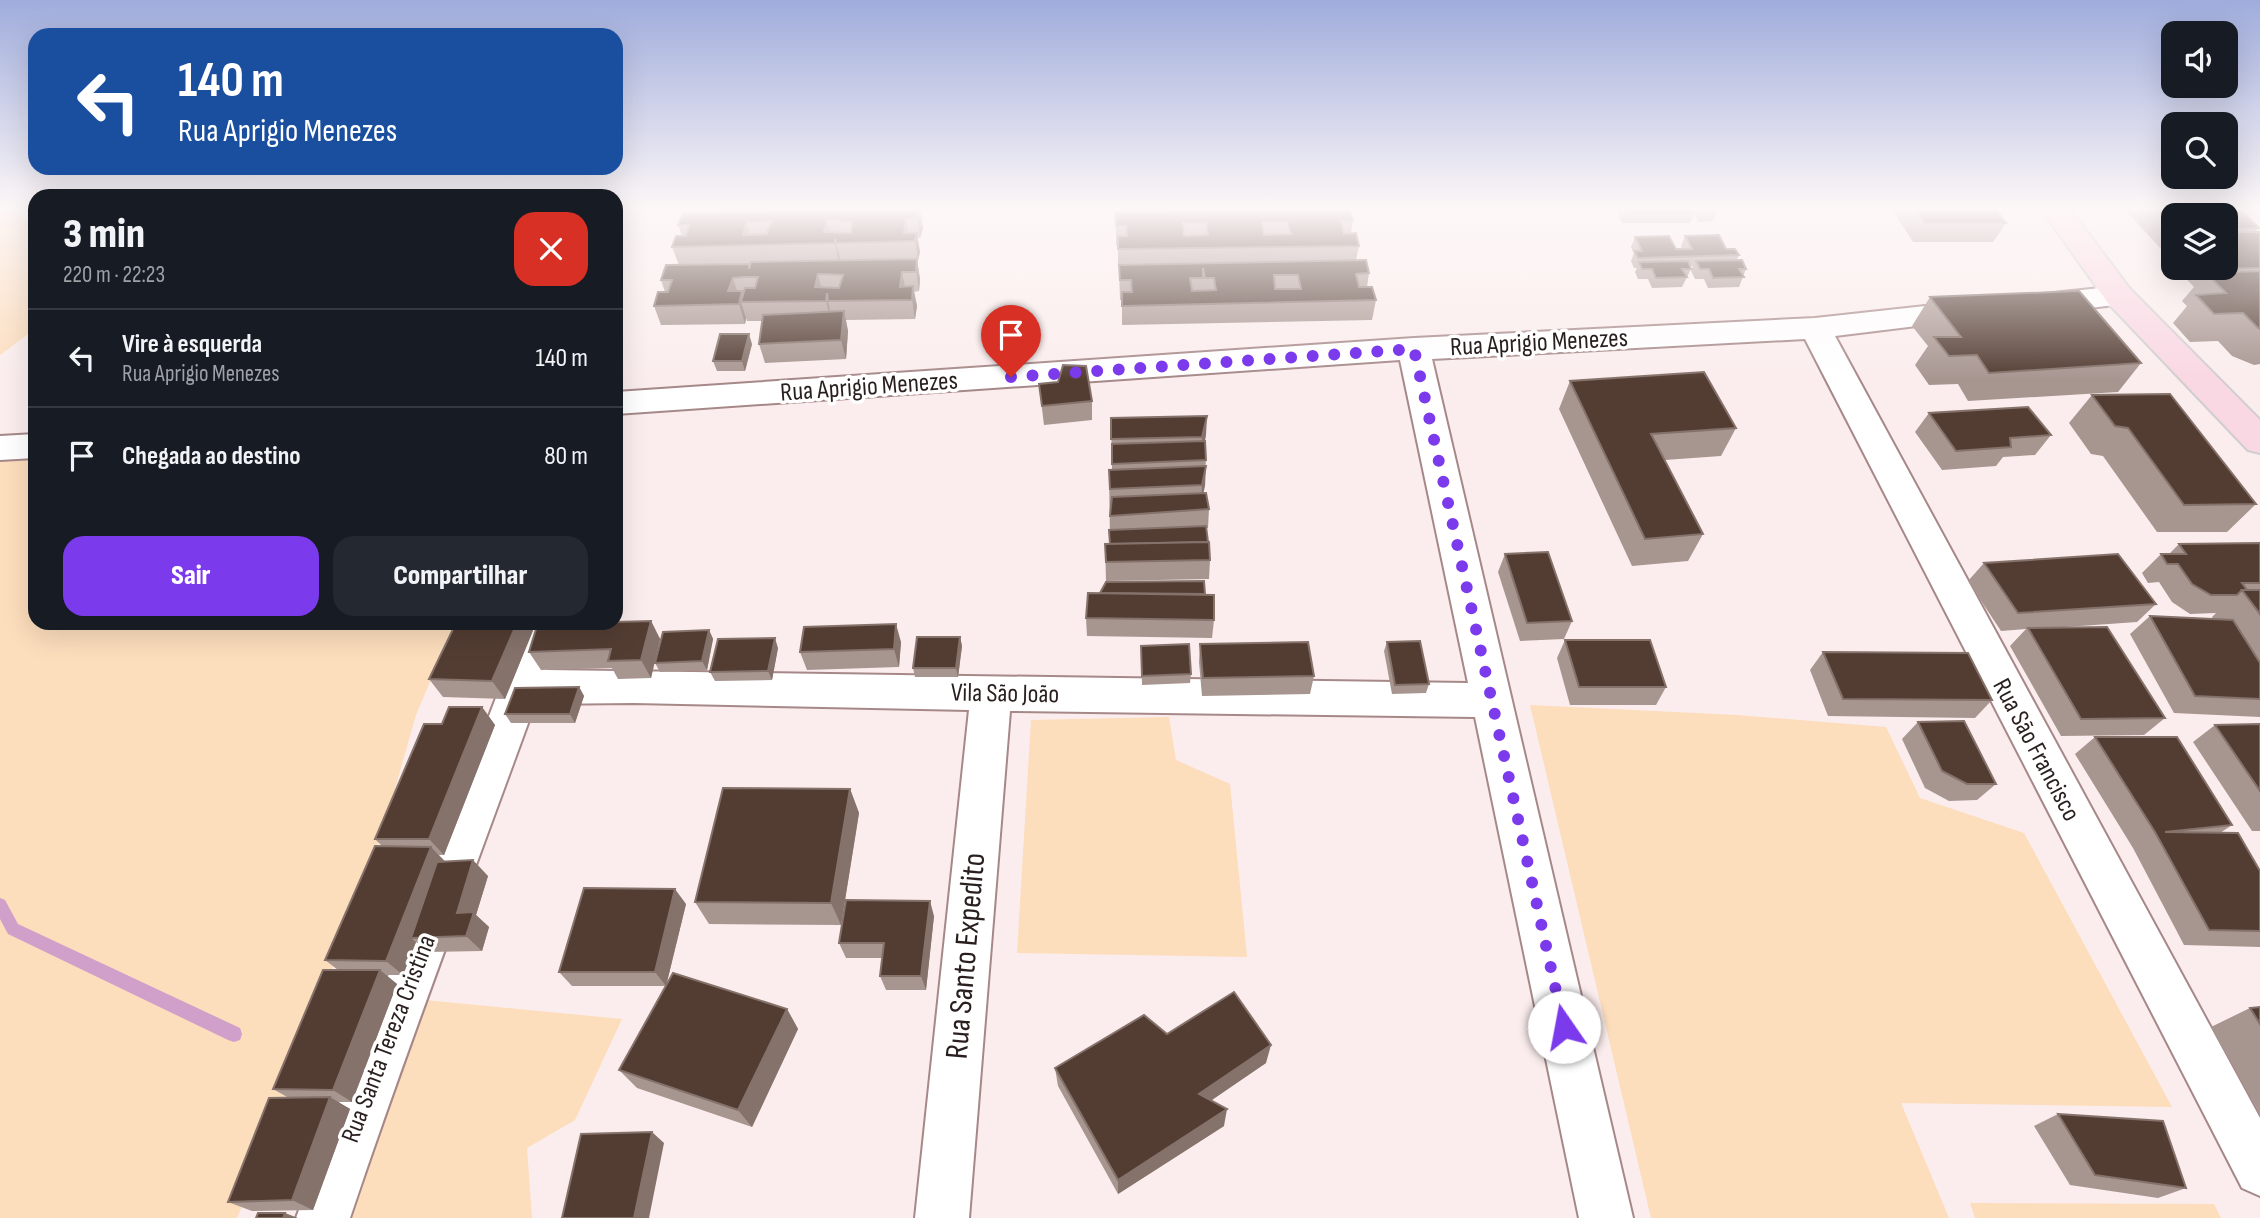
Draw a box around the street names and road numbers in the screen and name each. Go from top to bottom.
street label: Rua Aprigio Menezes [1449,323,1629,363]
street label: Rua Aprigio Menezes [779,365,959,409]
street label: Rua São Francisco [1986,674,2086,826]
street label: Vila São João [950,678,1060,710]
street label: Rua Santo Expedito [938,851,994,1061]
street label: Rua Santa Tereza Cristina [335,931,443,1147]

